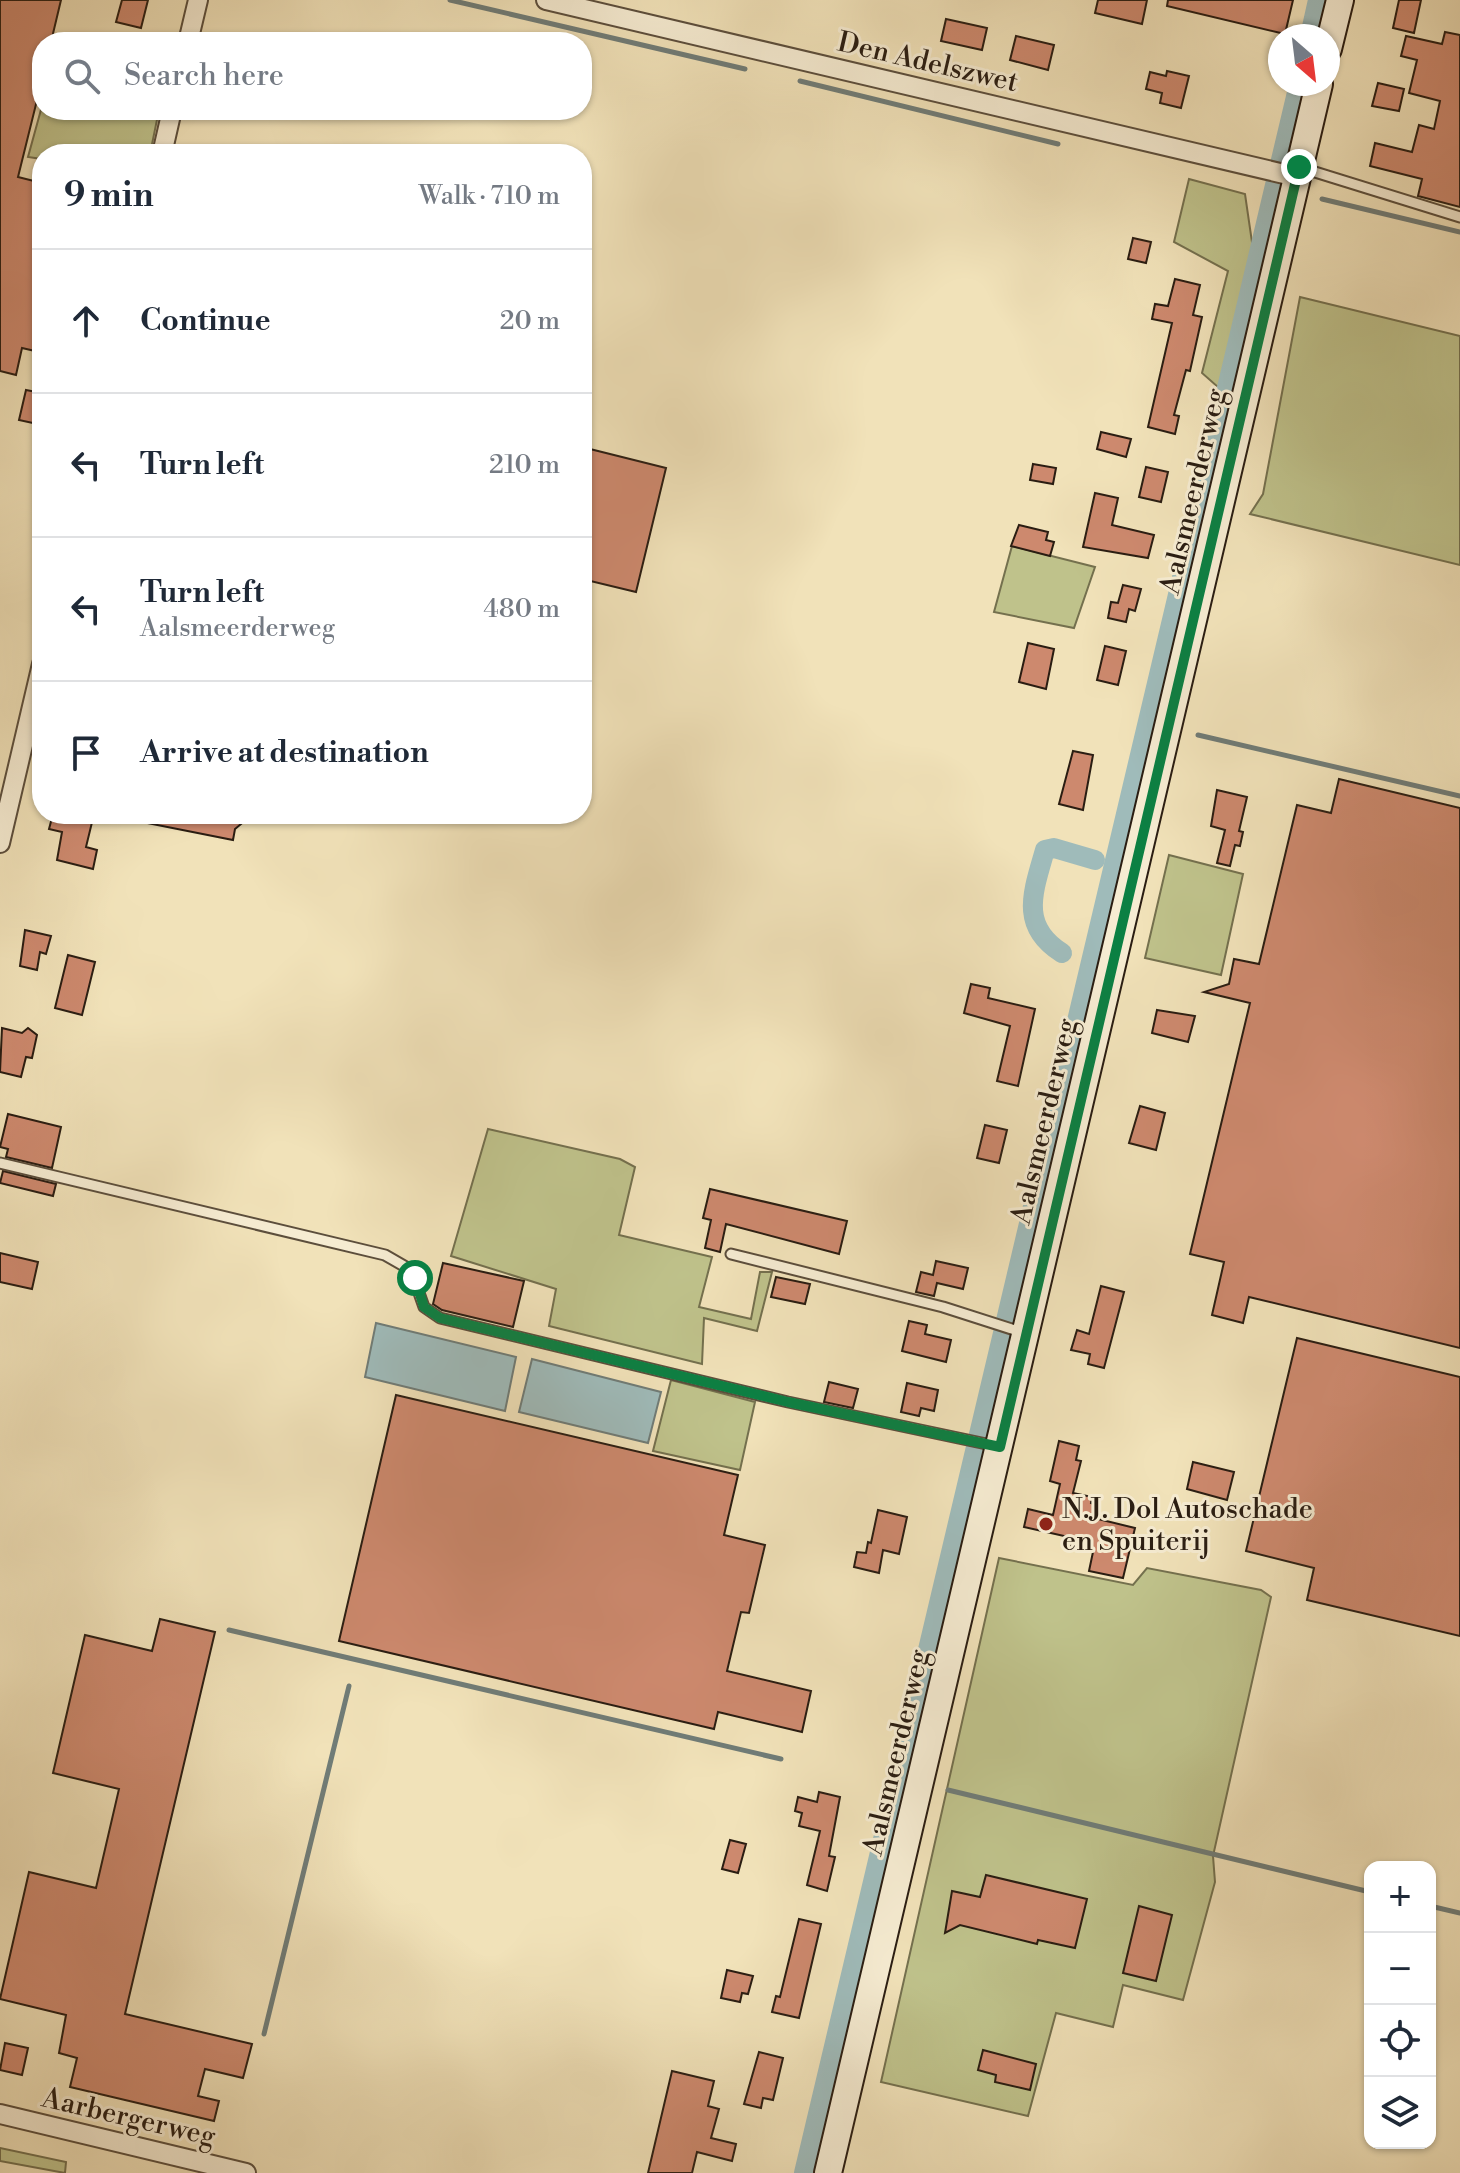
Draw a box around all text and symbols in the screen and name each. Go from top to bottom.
north arrow [1268,24,1340,96]
street label: Den Adelszwet [834,25,1021,100]
search box [32,32,592,120]
icon: search [60,54,104,98]
text: Search here [124,57,284,95]
route end [1281,149,1317,185]
text: 9 min [64,175,154,217]
text: Walk · 710 m [419,180,560,212]
icon: ahead [64,299,108,343]
text: Continue [140,302,271,340]
text: 20 m [500,305,560,337]
street label: Aalsmeerderweg [1153,385,1234,599]
icon: left [64,443,108,487]
text: Turn left [140,446,264,484]
text: 210 m [489,449,560,481]
text: Turn left [140,574,264,612]
icon: left [64,587,108,631]
text: 480 m [483,593,560,625]
text: Aalsmeerderweg [140,612,335,644]
icon: arrive [64,731,108,775]
text: Arrive at destination [140,734,429,772]
street label: Aalsmeerderweg [1004,1015,1085,1229]
route start [397,1260,433,1296]
place label: N.J. Dol Autoschade en Spuiterij [1062,1492,1313,1559]
marker: N.J. Dol Autoschade en Spuiterij [1037,1515,1055,1533]
street label: Aalsmeerderweg [856,1646,937,1860]
map controls [1364,1861,1436,2149]
button: + [1364,1861,1436,1933]
button: − [1364,1933,1436,2005]
button: locate [1364,2005,1436,2077]
button: layers [1364,2077,1436,2149]
street label: Aarbergerweg [37,2080,219,2155]

